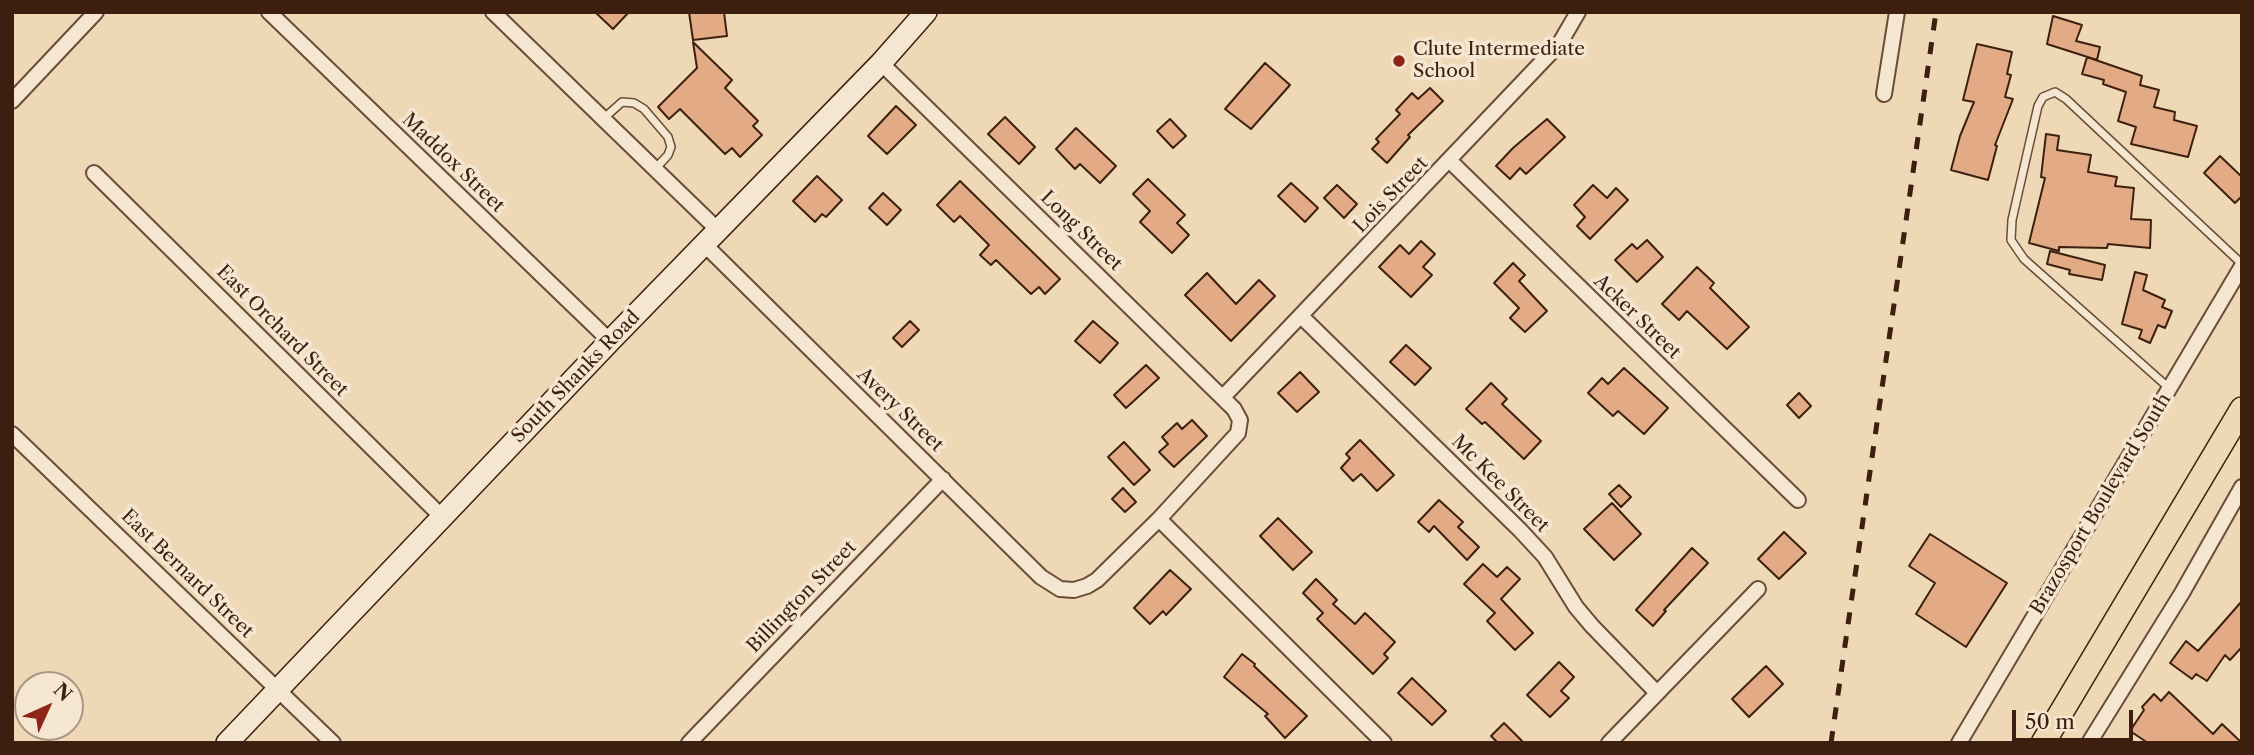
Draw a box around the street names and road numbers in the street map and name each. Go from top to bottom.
street label: Maddox Street [397,109,509,217]
street label: Lois Street [1349,152,1433,238]
street label: Long Street [1035,186,1127,276]
street label: East Orchard Street [211,260,353,402]
street label: Acker Street [1589,270,1685,364]
street label: South Shanks Road [507,306,645,448]
street label: Avery Street [852,363,948,457]
street label: Brazosport Boulevard South [2026,389,2176,619]
street label: Mc Kee Street [1447,431,1553,537]
street label: East Bernard Street [116,505,258,643]
street label: Billington Street [743,536,861,658]

